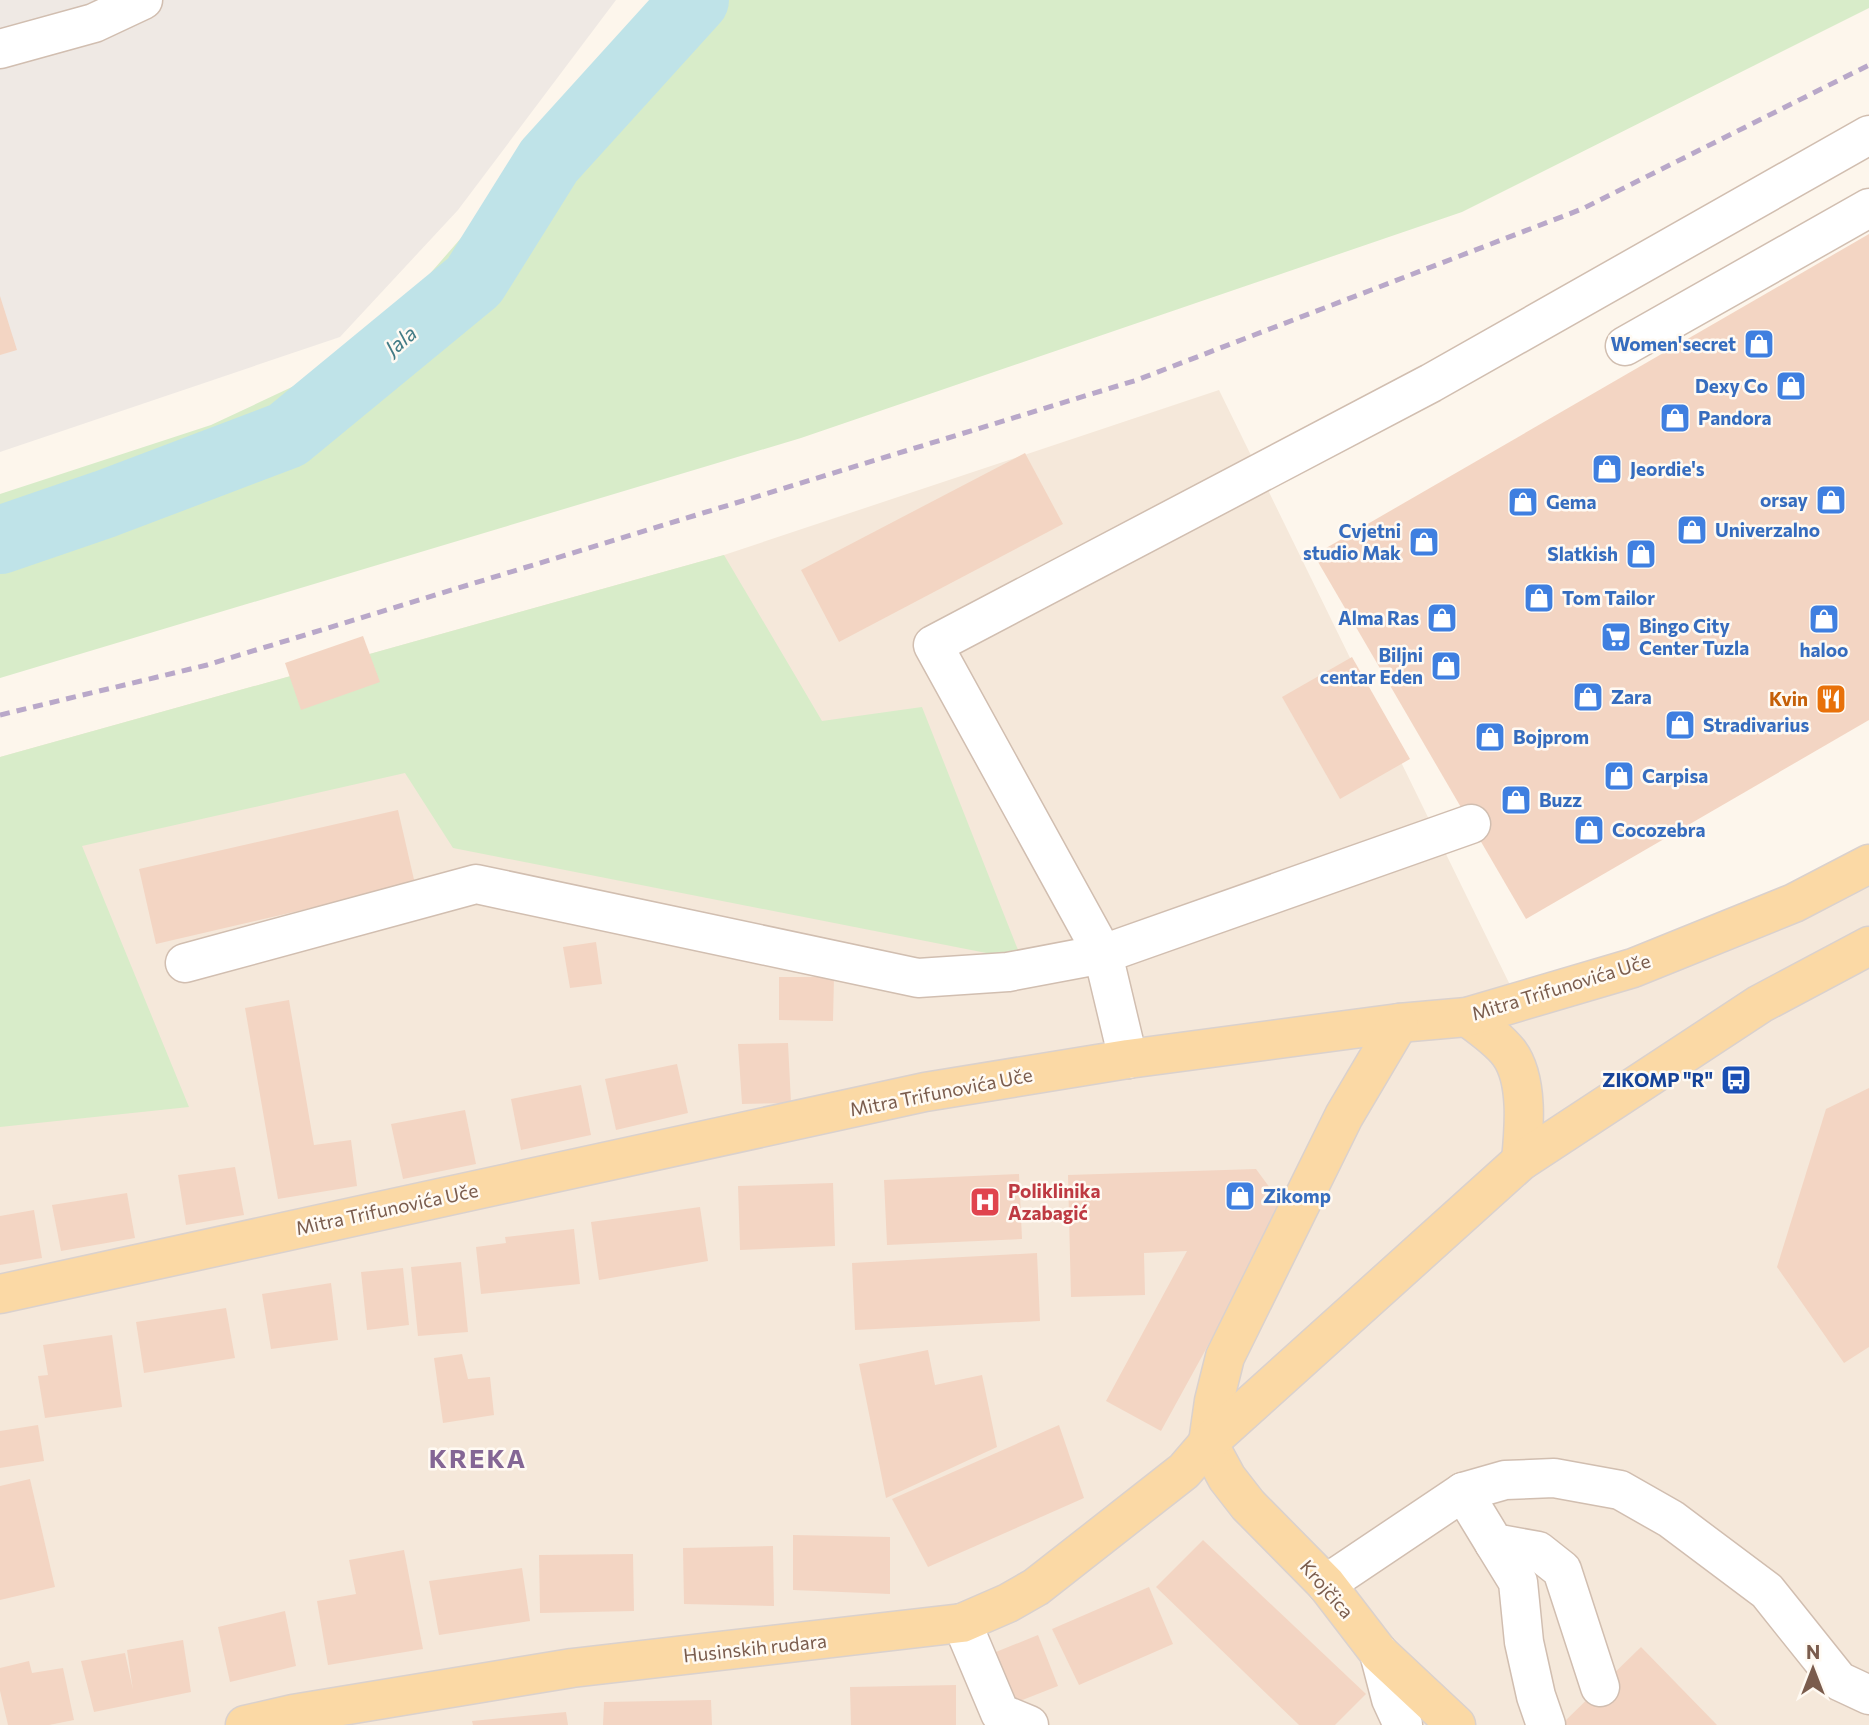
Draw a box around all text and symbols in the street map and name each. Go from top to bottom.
water label: Jala [378,320,421,361]
shop icon: Women'secret [1742,327,1776,361]
place label: Women'secret [1611,332,1736,355]
shop icon: Dexy Co [1774,369,1808,403]
place label: Dexy Co [1695,374,1768,397]
shop icon: Pandora [1658,401,1692,435]
place label: Pandora [1698,406,1771,429]
shop icon: Jeordie's [1590,452,1624,486]
place label: Jeordie's [1630,457,1705,480]
shop icon: orsay [1814,483,1848,517]
shop icon: Gema [1506,485,1540,519]
place label: orsay [1760,488,1809,511]
place label: Gema [1546,490,1596,513]
shop icon: Univerzalno [1675,513,1709,547]
place label: Univerzalno [1715,518,1820,541]
place label: Cvjetni studio Mak [1303,519,1401,564]
shop icon: Cvjetni studio Mak [1407,525,1441,559]
shop icon: Slatkish [1624,537,1658,571]
place label: Slatkish [1547,542,1618,565]
shop icon: Tom Tailor [1522,581,1556,615]
place label: Tom Tailor [1562,586,1655,609]
shop icon: Alma Ras [1425,601,1459,635]
shop icon: haloo [1807,602,1841,636]
place label: Alma Ras [1338,606,1419,629]
place label: Bingo City Center Tuzla [1639,614,1749,659]
supermarket icon: Bingo City Center Tuzla [1599,620,1633,654]
place label: haloo [1800,638,1848,661]
place label: Biljni centar Eden [1320,643,1423,688]
shop icon: Biljni centar Eden [1429,649,1463,683]
shop icon: Zara [1571,680,1605,714]
restaurant icon: Kvin [1814,682,1848,716]
place label: Zara [1611,685,1652,708]
place label: Kvin [1769,687,1808,710]
shop icon: Stradivarius [1663,708,1697,742]
place label: Stradivarius [1703,713,1809,736]
shop icon: Bojprom [1473,720,1507,754]
place label: Bojprom [1513,725,1589,748]
shop icon: Carpisa [1602,759,1636,793]
place label: Carpisa [1642,764,1708,787]
shop icon: Buzz [1499,783,1533,817]
place label: Buzz [1539,788,1582,811]
shop icon: Cocozebra [1572,813,1606,847]
place label: Cocozebra [1612,818,1706,841]
street label: Mitra Trifunovića Uče [1469,948,1653,1025]
street label: Mitra Trifunovića Uče [848,1062,1034,1121]
bus stop icon: ZIKOMP "R" [1719,1063,1753,1097]
place label: ZIKOMP "R" [1602,1068,1713,1091]
street label: Mitra Trifunovića Uče [294,1178,480,1239]
place label: Poliklinika Azabagić [1008,1179,1100,1224]
shop icon: Zikomp [1223,1179,1257,1213]
place label: Zikomp [1263,1184,1331,1207]
hospital icon: Poliklinika Azabagić [968,1185,1002,1219]
district label: KREKA [429,1442,527,1473]
street label: Krojčica [1296,1555,1359,1623]
street label: Husinskih rudara [682,1629,828,1666]
north arrow [1778,1634,1848,1704]
text: N [1806,1640,1820,1663]

